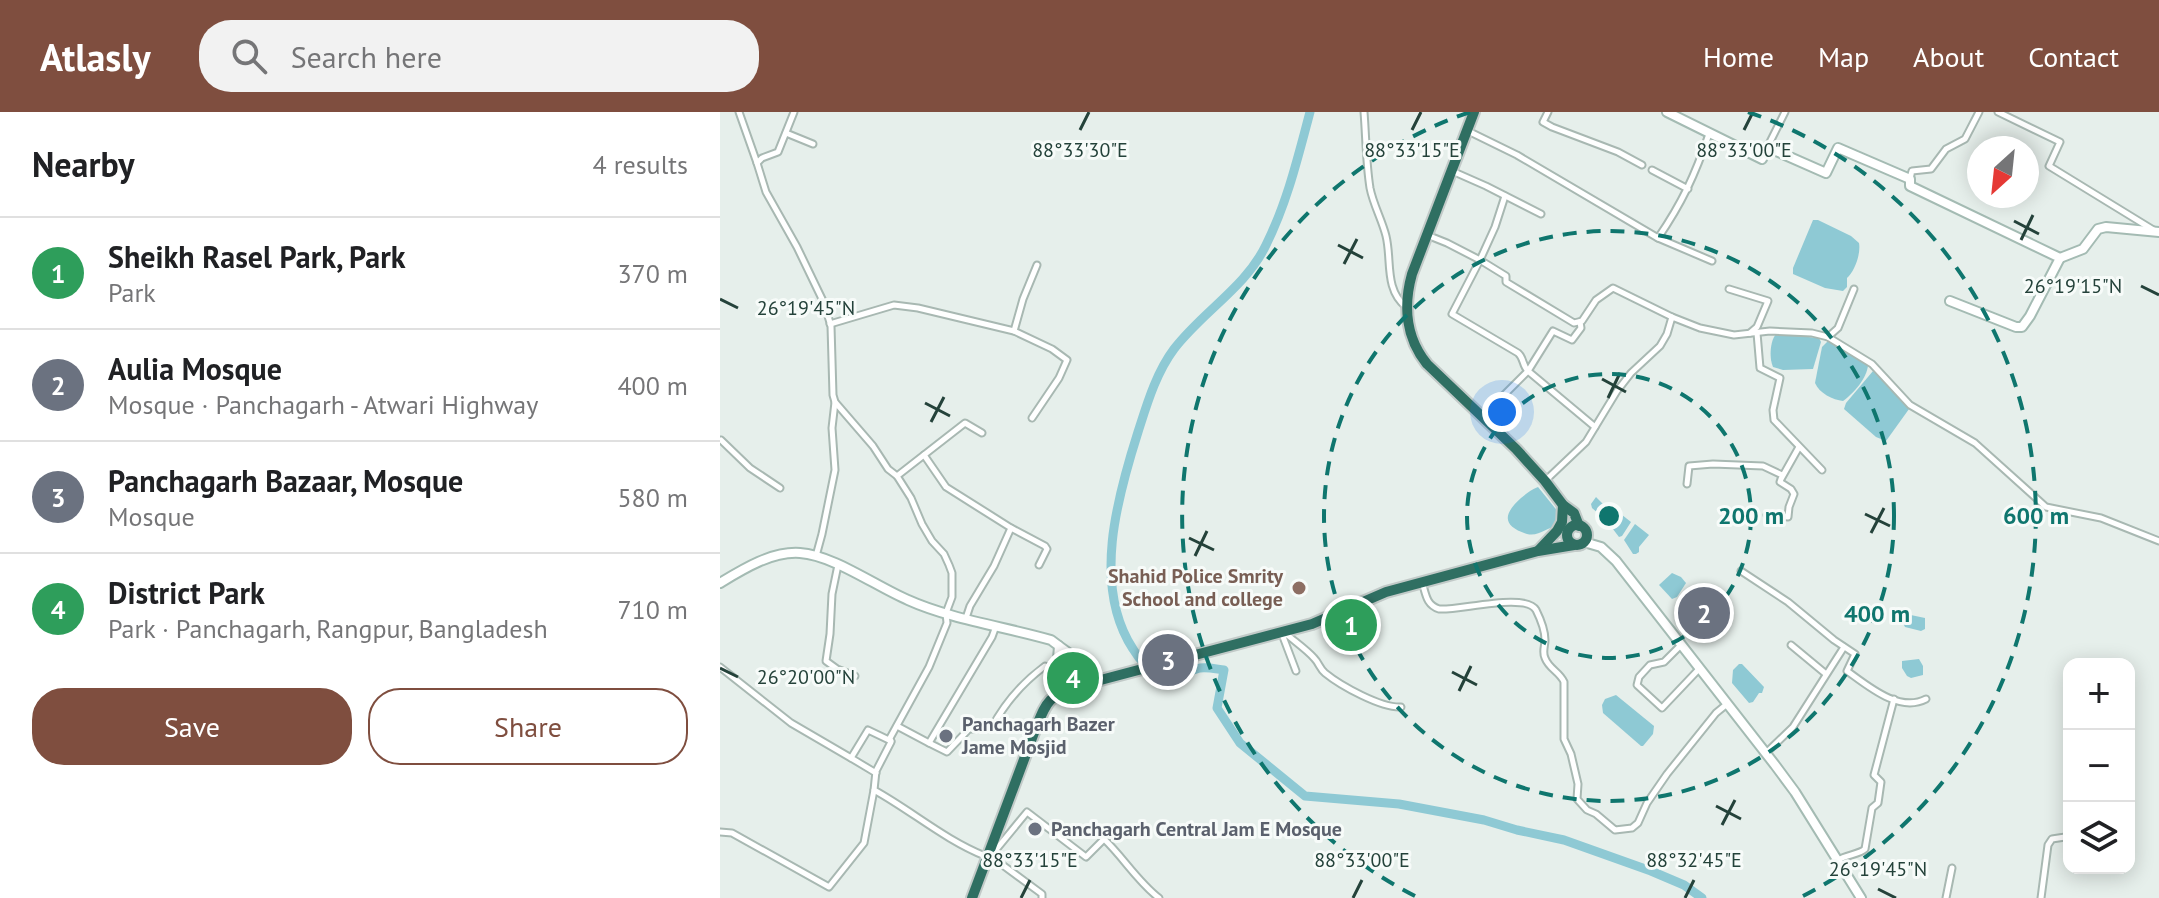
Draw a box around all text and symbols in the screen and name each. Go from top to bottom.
search box [199,20,759,92]
text: Atlasly [40,32,151,81]
icon: search [227,34,271,78]
text: Search here [291,37,442,76]
text: Home [1703,38,1774,75]
text: Map [1818,38,1869,75]
text: About [1913,38,1984,75]
text: Contact [2028,38,2119,75]
north arrow [1967,136,2039,208]
text: 88°33'30"E [1032,137,1128,163]
text: 88°33'15"E [1364,137,1460,163]
text: 88°33'00"E [1696,137,1792,163]
text: Nearby [32,142,134,186]
text: 4 results [593,148,688,181]
text: Sheikh Rasel Park, Park [108,237,405,276]
text: 1 [51,257,65,290]
text: 370 m [617,257,688,290]
text: 26°19'15"N [2024,273,2122,299]
text: Park [108,276,156,309]
text: 26°19'45"N [757,295,855,321]
text: Aulia Mosque [108,349,282,388]
text: 2 [51,369,65,402]
text: 400 m [617,369,688,402]
text: Mosque · Panchagarh - Atwari Highway [108,388,538,421]
your location [1482,392,1522,432]
text: Panchagarh Bazaar, Mosque [108,461,463,500]
text: 3 [51,481,65,514]
text: 580 m [617,481,688,514]
text: Mosque [108,500,195,533]
text: 200 m [1718,500,1784,531]
text: 600 m [2003,500,2069,531]
centre of rings [1595,502,1623,530]
place label: Shahid Police Smrity School and college [1108,563,1283,612]
text: District Park [108,573,265,612]
marker: Shahid Police Smrity School and college [1290,579,1308,597]
pin: 2 [1678,583,1730,643]
text: 4 [51,593,65,626]
text: 710 m [617,593,688,626]
pin: 1 [1325,595,1377,655]
text: 400 m [1844,598,1910,629]
text: Park · Panchagarh, Rangpur, Bangladesh [108,612,548,645]
pin: 3 [1142,630,1194,690]
pin: 4 [1047,648,1099,708]
map controls [2063,658,2135,874]
button: + [2063,658,2135,730]
text: 26°20'00"N [757,664,855,690]
button: Save [32,688,352,765]
button: Share [368,688,688,765]
place label: Panchagarh Bazer Jame Mosjid [961,711,1115,760]
marker: Panchagarh Bazer Jame Mosjid [937,727,955,745]
button: − [2063,730,2135,802]
button: layers [2063,802,2135,874]
place label: Panchagarh Central Jam E Mosque [1051,816,1342,842]
marker: Panchagarh Central Jam E Mosque [1026,820,1044,838]
text: 88°33'15"E [982,847,1078,873]
text: 88°33'00"E [1314,847,1410,873]
text: 88°32'45"E [1646,847,1742,873]
text: 26°19'45"N [1829,856,1927,882]

